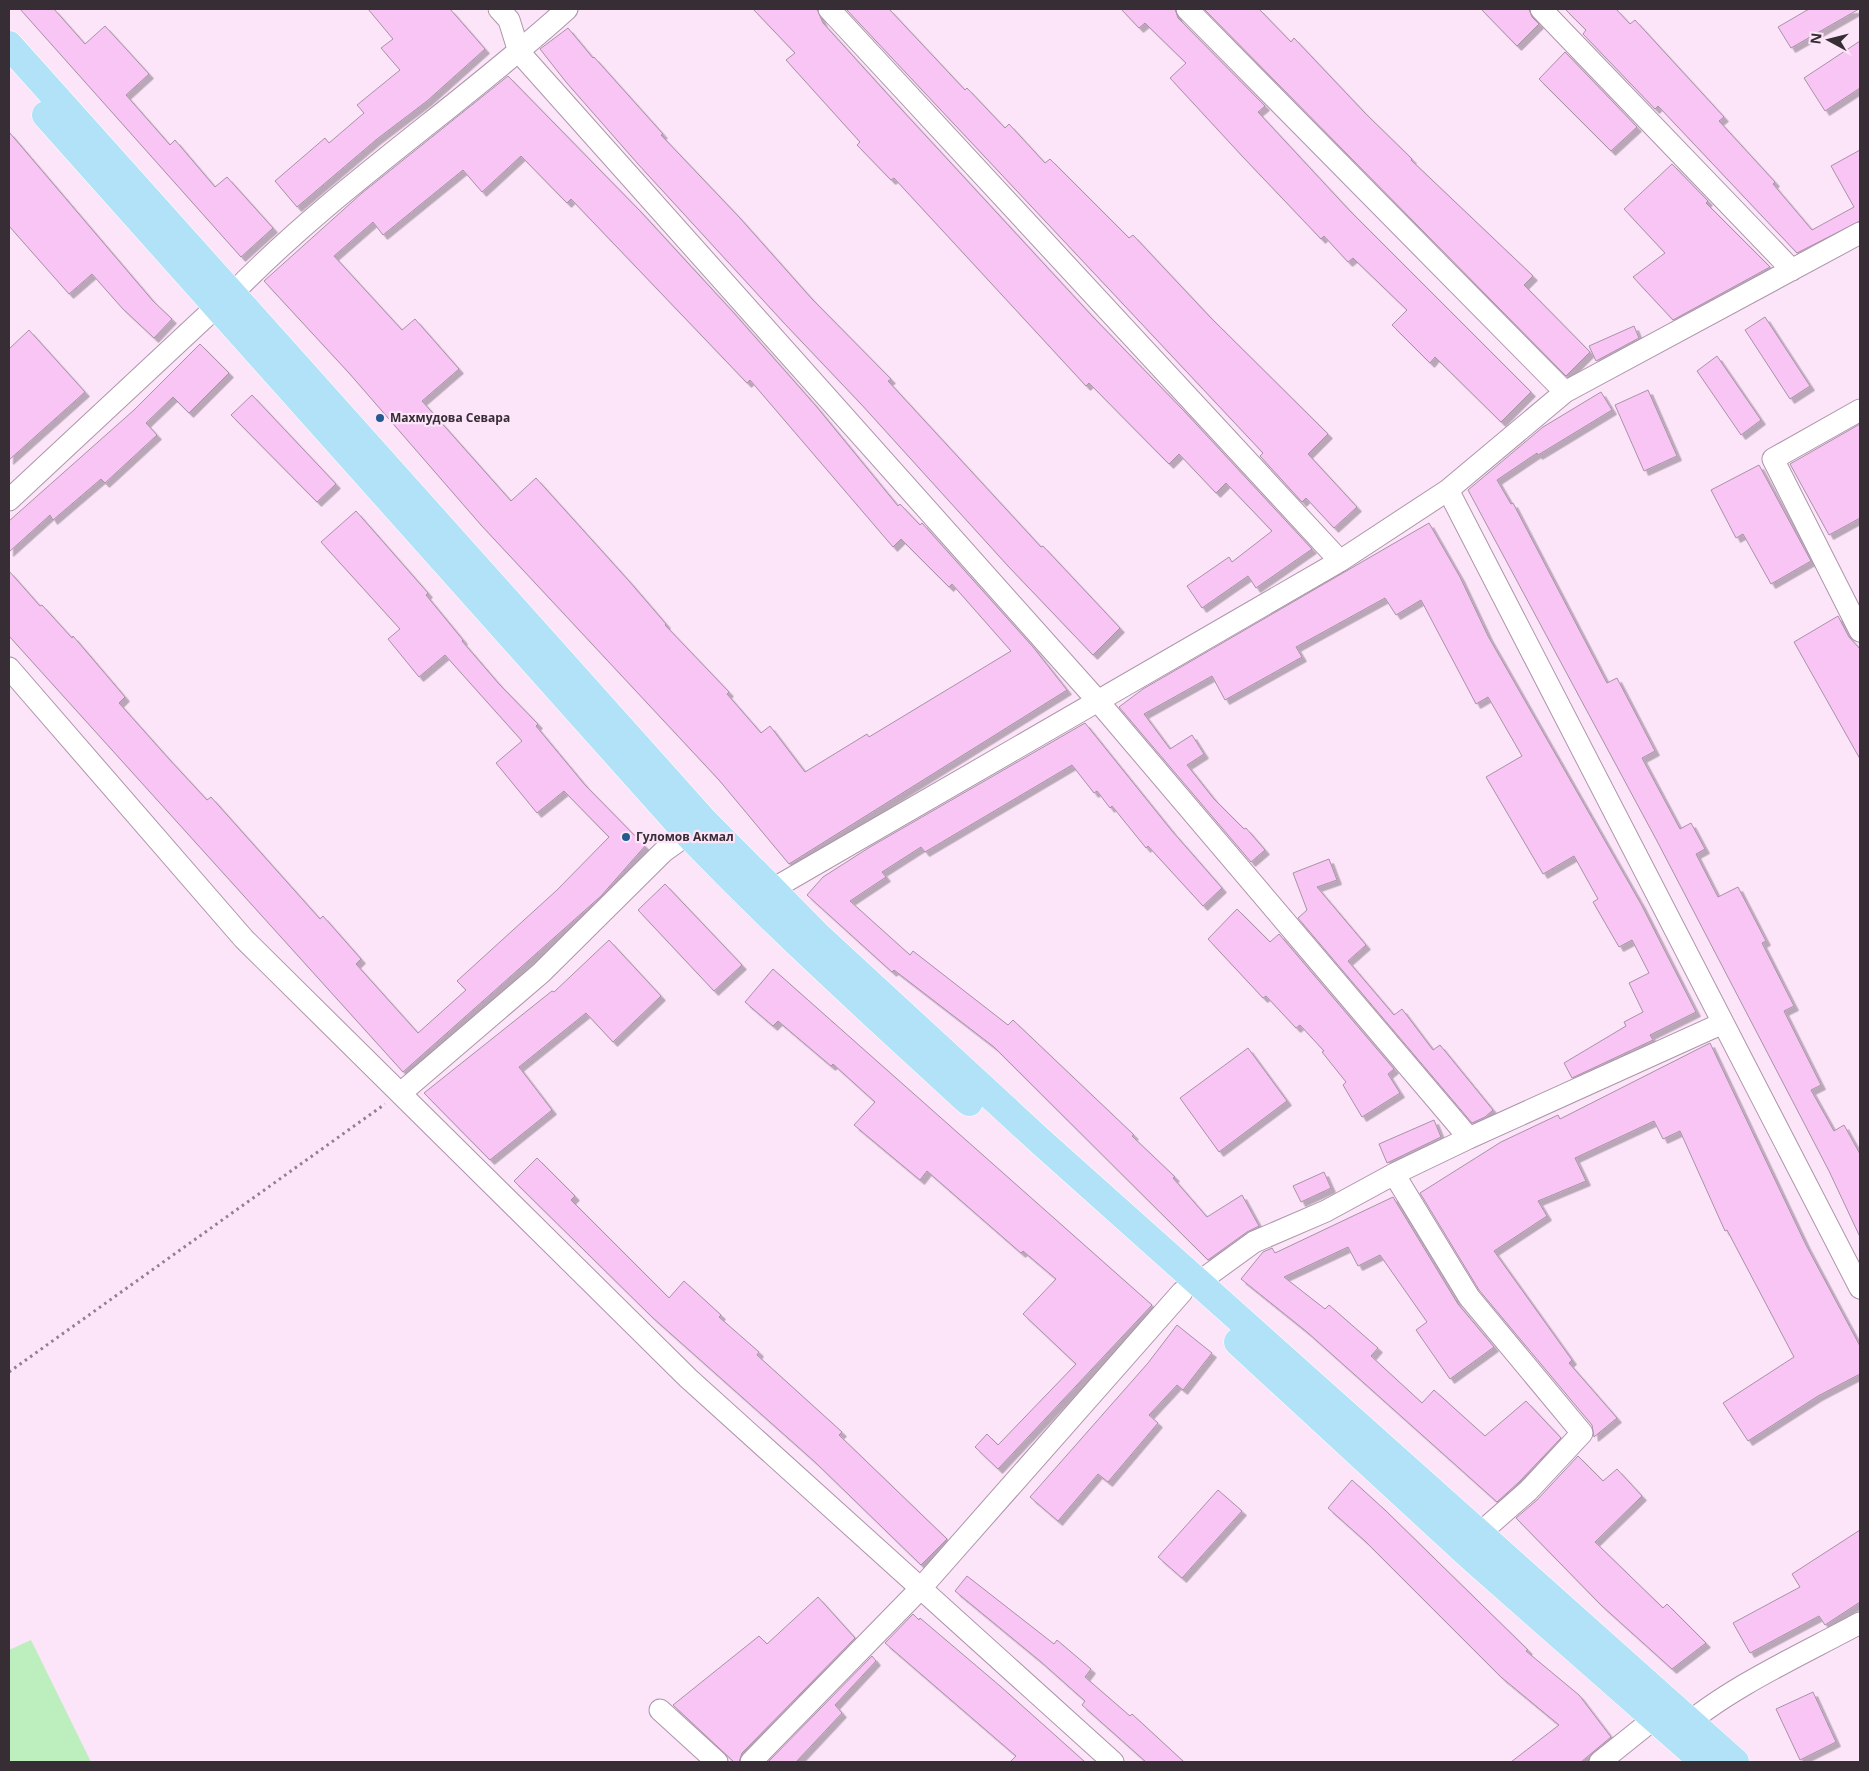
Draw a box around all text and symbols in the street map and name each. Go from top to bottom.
north arrow [1804,15,1854,65]
text: N [1805,32,1826,45]
place label: Махмудова Севара [390,409,510,426]
marker: Махмудова Севара [374,412,386,424]
place label: Гуломов Акмал [636,828,734,845]
marker: Гуломов Акмал [620,831,632,843]

